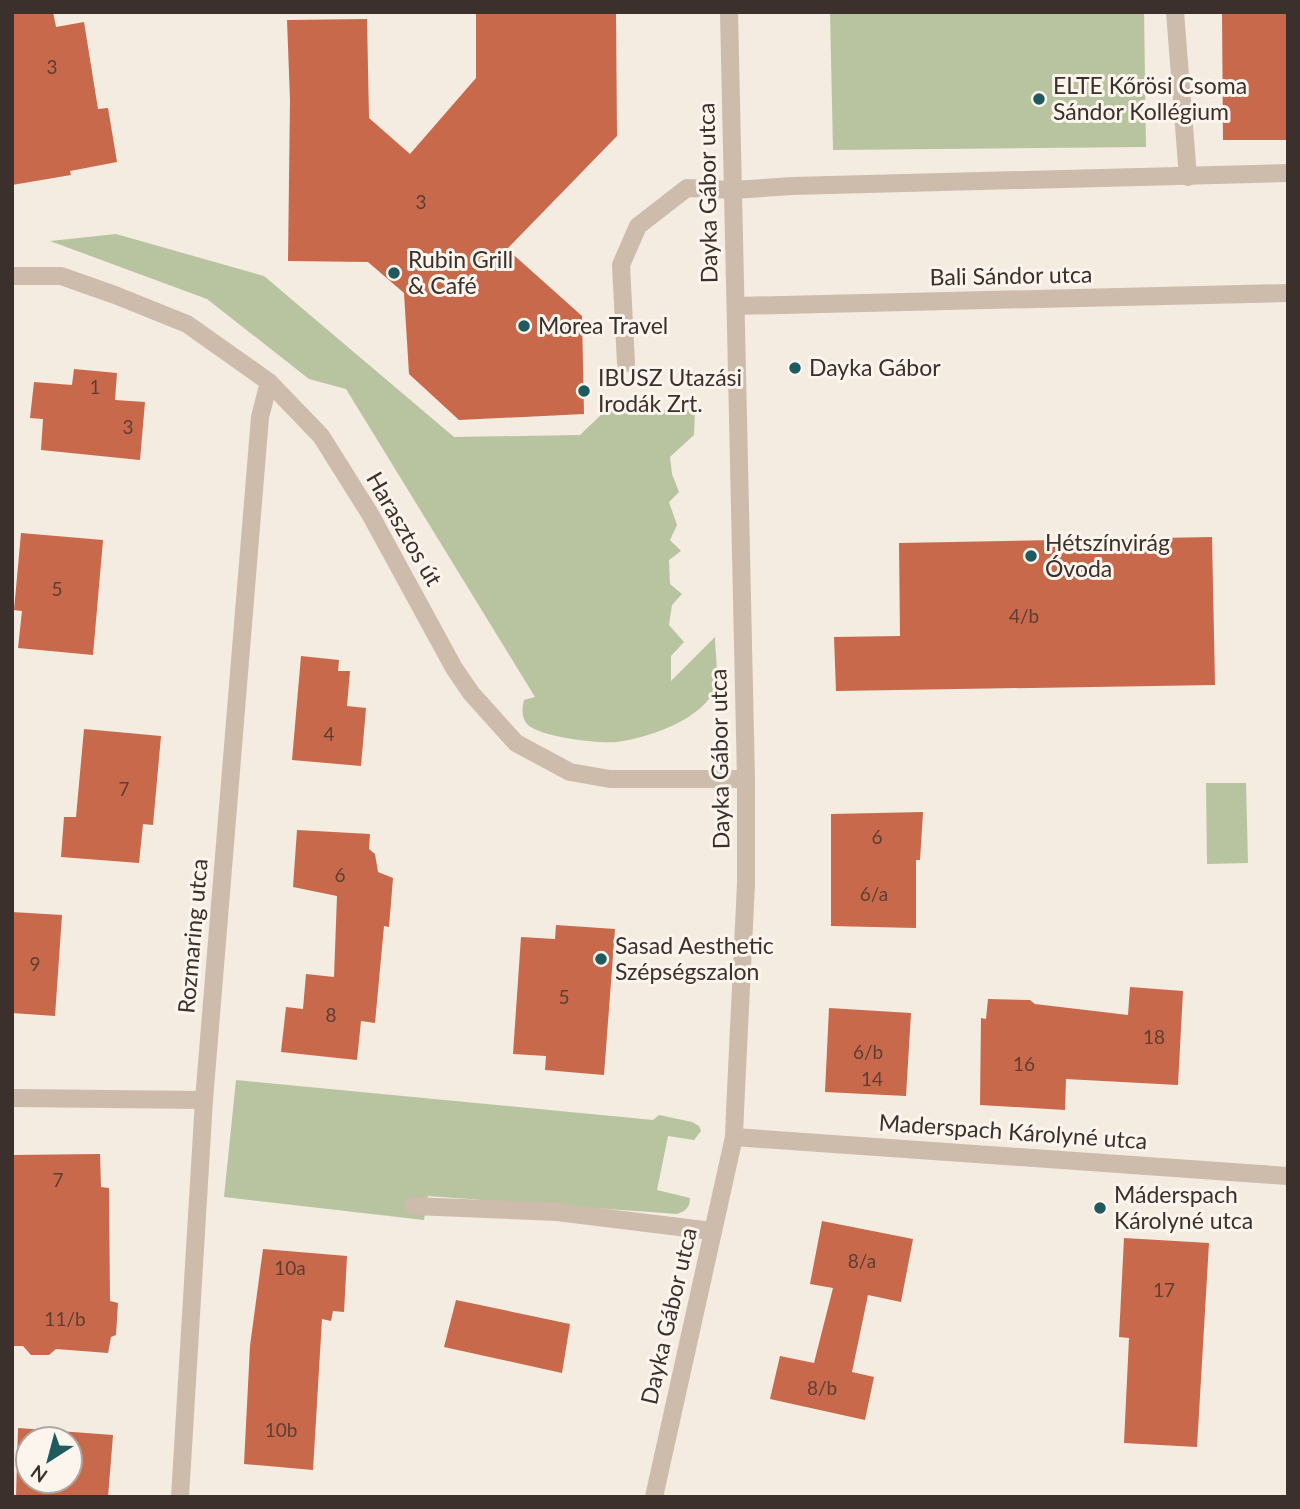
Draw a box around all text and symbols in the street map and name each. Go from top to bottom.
house number: 3 [46,55,58,78]
place label: ELTE Kőrösi Csoma Sándor Kollégium [1053,71,1247,125]
marker: ELTE Kőrösi Csoma Sándor Kollégium [1031,91,1047,107]
street label: Dayka Gábor utca [691,103,723,283]
house number: 3 [415,190,427,213]
place label: Rubin Grill & Café [408,245,513,299]
street label: Bali Sándor utca [929,260,1093,290]
marker: Rubin Grill & Café [386,265,402,281]
place label: Morea Travel [538,311,668,339]
marker: Morea Travel [516,318,532,334]
place label: Dayka Gábor [809,353,941,381]
marker: Dayka Gábor [787,360,803,376]
place label: IBUSZ Utazási Irodák Zrt. [598,363,742,417]
house number: 1 [89,375,101,398]
marker: IBUSZ Utazási Irodák Zrt. [576,383,592,399]
house number: 3 [122,415,134,438]
street label: Harasztos út [361,467,449,591]
place label: Hétszínvirág Óvoda [1045,528,1170,582]
marker: Hétszínvirág Óvoda [1023,548,1039,564]
house number: 5 [51,577,63,600]
house number: 4/b [1009,604,1039,627]
street label: Dayka Gábor utca [703,669,735,849]
house number: 4 [323,722,335,745]
house number: 7 [118,777,130,800]
house number: 6 [871,825,883,848]
street label: Rozmaring utca [171,857,213,1014]
house number: 6 [334,863,346,886]
house number: 6/a [860,882,888,905]
place label: Sasad Aesthetic Szépségszalon [615,931,774,985]
marker: Sasad Aesthetic Szépségszalon [593,951,609,967]
house number: 9 [29,952,41,975]
house number: 5 [558,985,570,1008]
house number: 8 [325,1003,337,1026]
house number: 18 [1143,1025,1165,1048]
house number: 6/b [853,1040,883,1063]
house number: 16 [1013,1052,1035,1075]
house number: 14 [861,1067,883,1090]
street label: Maderspach Károlyné utca [878,1108,1148,1154]
house number: 7 [52,1168,64,1191]
place label: Máderspach Károlyné utca [1114,1180,1253,1234]
marker: Máderspach Károlyné utca [1092,1200,1108,1216]
street label: Dayka Gábor utca [634,1225,702,1407]
house number: 8/a [848,1249,876,1272]
house number: 10a [274,1256,306,1279]
house number: 17 [1153,1278,1175,1301]
house number: 11/b [44,1307,86,1330]
house number: 8/b [807,1376,837,1399]
house number: 10b [265,1418,297,1441]
north arrow [14,1425,84,1495]
text: N [26,1461,51,1488]

